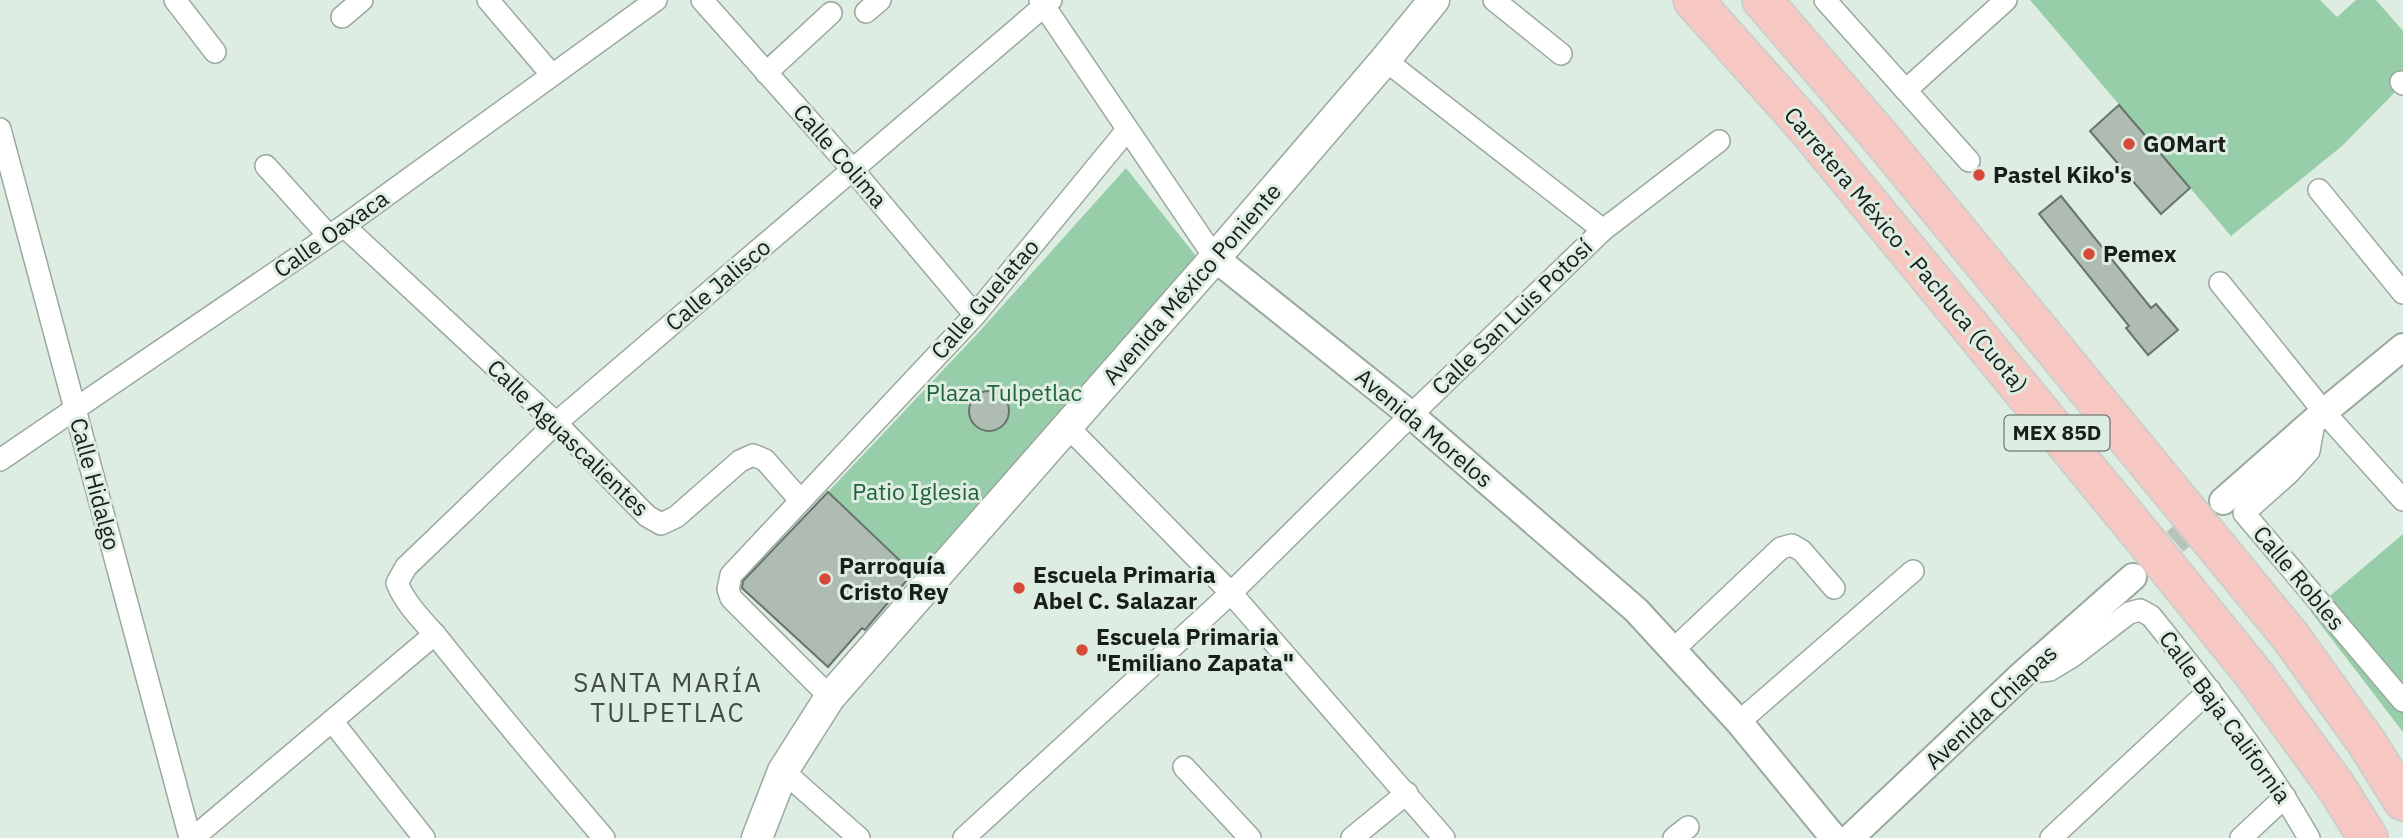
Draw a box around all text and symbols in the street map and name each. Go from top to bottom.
street label: Calle Colima [787,97,894,214]
street label: Carretera México - Pachuca (Cuota) [1778,100,2035,399]
place label: GOMart [2143,128,2226,158]
marker: GOMart [2121,136,2137,152]
place label: Pastel Kiko's [1993,159,2132,189]
marker: Pastel Kiko's [1971,167,1987,183]
street label: Avenida México Poniente [1095,176,1287,390]
street label: Calle Oaxaca [267,183,394,284]
street label: Calle Jalisco [658,231,776,337]
street label: Calle Guelatao [924,232,1045,365]
street label: Calle San Luis Potosí [1425,232,1598,401]
place label: Pemex [2103,238,2177,268]
marker: Pemex [2081,246,2097,262]
street label: Calle Aguascalientes [481,352,656,522]
street label: Avenida Morelos [1350,361,1500,494]
park label: Plaza Tulpetlac [926,377,1082,407]
street label: Calle Hidalgo [64,414,128,553]
road number: MEX 85D [2004,416,2110,450]
park label: Patio Iglesia [852,476,980,506]
street label: Calle Robles [2247,519,2352,636]
place label: Parroquía Cristo Rey [839,550,949,606]
place label: Escuela Primaria Abel C. Salazar [1033,559,1216,615]
marker: Parroquía Cristo Rey [817,571,833,587]
marker: Escuela Primaria Abel C. Salazar [1011,580,1027,596]
place label: Escuela Primaria "Emiliano Zapata" [1096,621,1294,677]
street label: Calle Baja California [2153,624,2299,809]
street label: Avenida Chiapas [1918,637,2063,775]
marker: Escuela Primaria "Emiliano Zapata" [1074,642,1090,658]
district label: SANTA MARÍA TULPETLAC [573,665,763,729]

